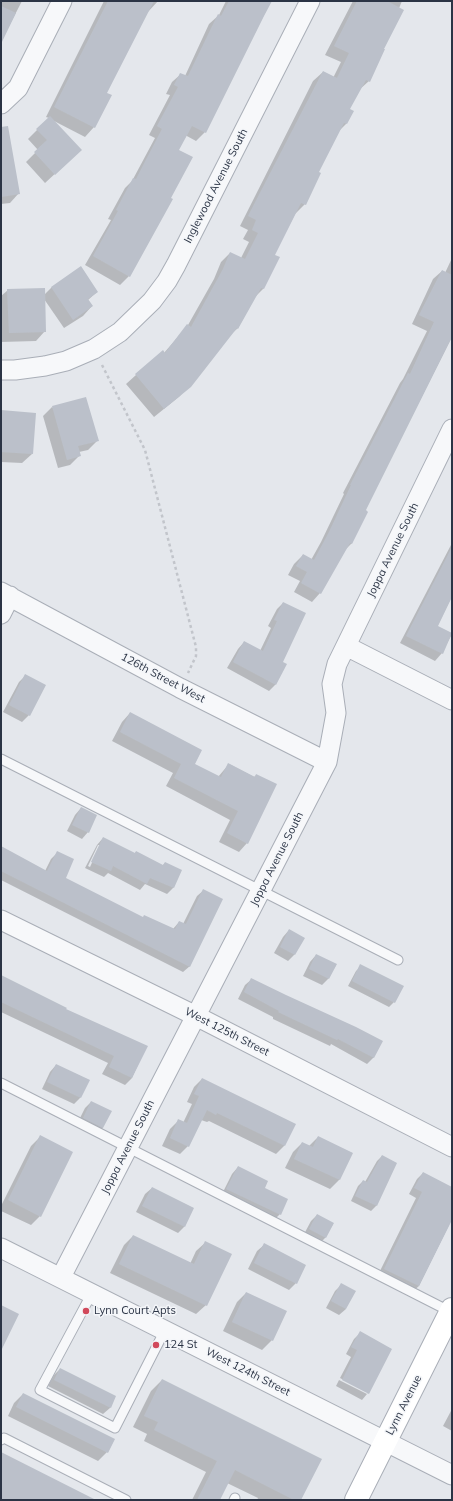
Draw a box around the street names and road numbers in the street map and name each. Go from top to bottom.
street label: Inglewood Avenue South [181,126,251,246]
street label: Joppa Avenue South [364,501,422,599]
street label: 126th Street West [119,650,207,706]
street label: Joppa Avenue South [248,810,306,908]
street label: West 125th Street [183,1005,271,1059]
street label: Joppa Avenue South [99,1098,157,1196]
street label: West 124th Street [204,1345,292,1399]
street label: Lynn Avenue [383,1373,425,1437]

